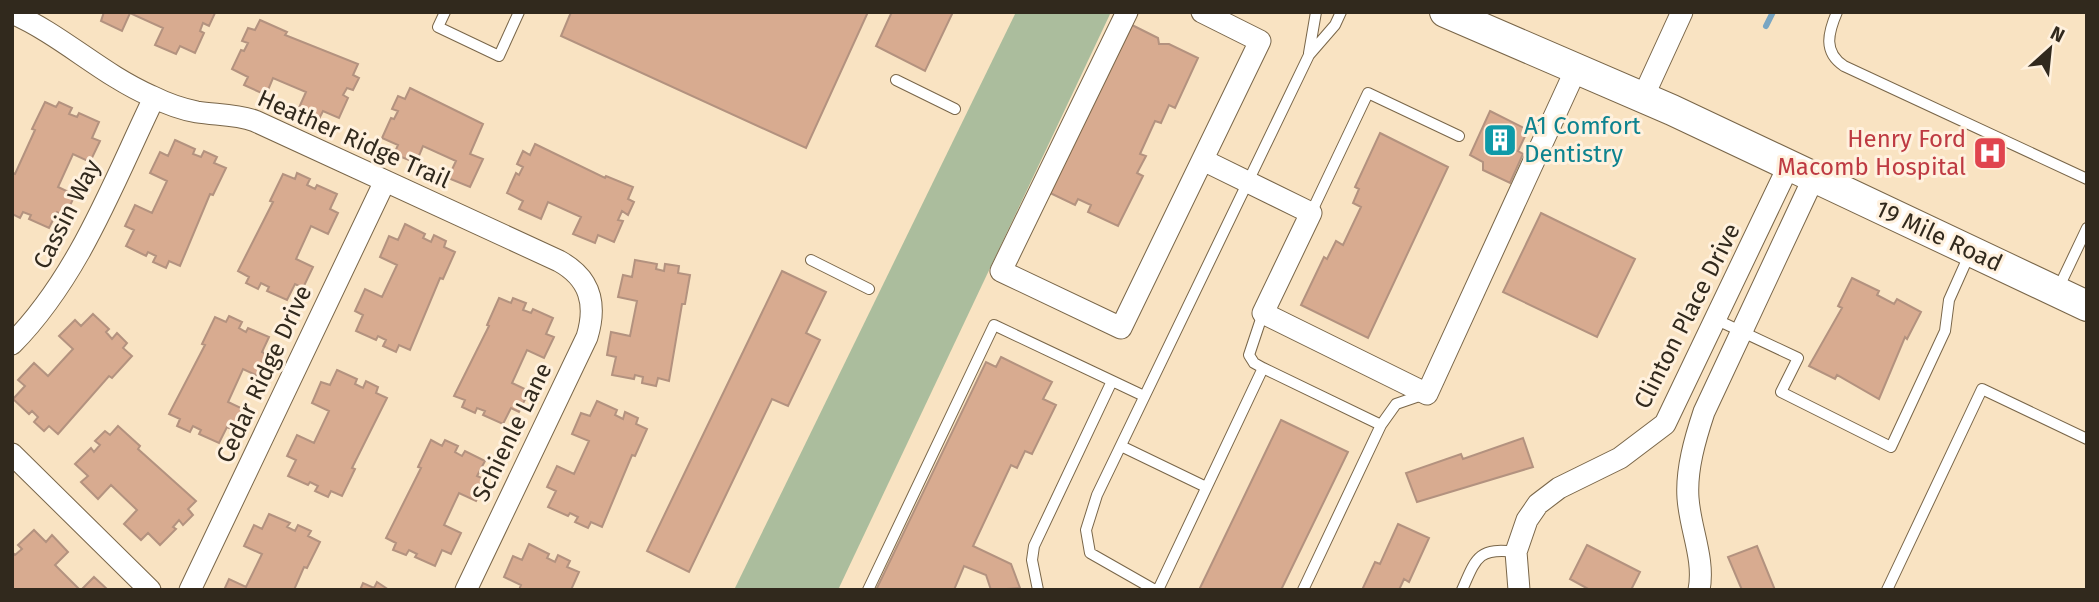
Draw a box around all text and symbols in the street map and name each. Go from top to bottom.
north arrow [2015,14,2085,84]
text: N [2047,21,2068,47]
street label: Heather Ridge Trail [253,84,455,194]
place label: A1 Comfort Dentistry [1524,112,1641,168]
building icon: A1 Comfort Dentistry [1481,121,1519,159]
place label: Henry Ford Macomb Hospital [1777,125,1966,181]
hospital icon: Henry Ford Macomb Hospital [1971,134,2009,172]
street label: Cassin Way [28,154,107,273]
street label: 19 Mile Road [1871,194,2007,278]
street label: Clinton Place Drive [1628,219,1746,413]
street label: Cedar Ridge Drive [211,281,317,467]
street label: Schienle Lane [466,358,558,506]

